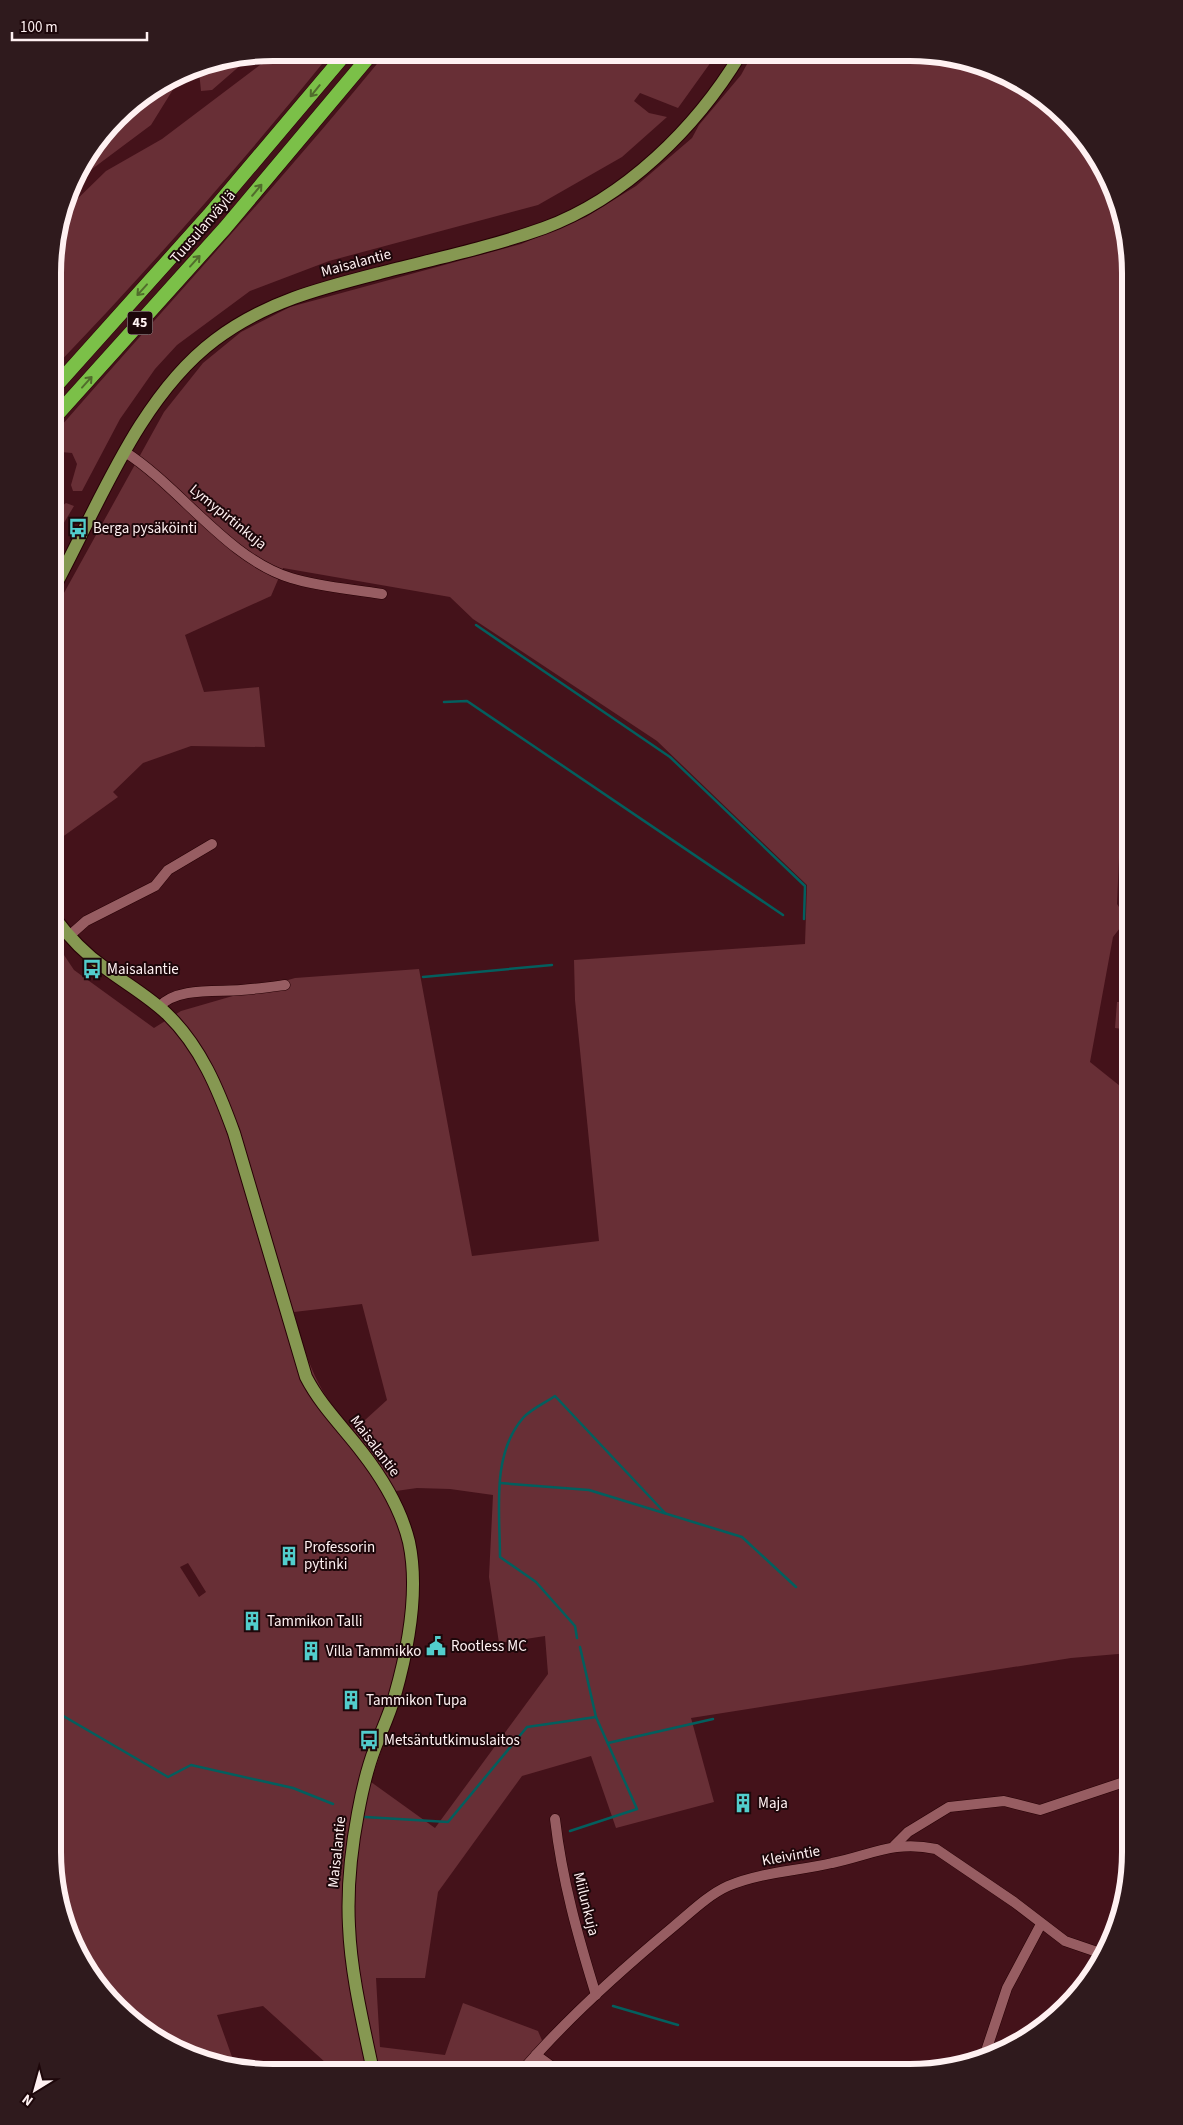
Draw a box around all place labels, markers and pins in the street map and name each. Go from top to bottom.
bus stop icon: Berga pysäköinti [67,517,89,539]
place label: Berga pysäköinti [93,518,197,539]
bus stop icon: Maisalantie [81,958,103,980]
place label: Maisalantie [107,959,179,980]
place label: Professorin pytinki [304,1537,375,1575]
building icon: Professorin pytinki [278,1545,300,1567]
building icon: Tammikon Talli [241,1610,263,1632]
place label: Tammikon Talli [267,1611,362,1632]
public building icon: Rootless MC [425,1635,447,1657]
place label: Rootless MC [451,1636,527,1657]
building icon: Villa Tammikko [300,1640,322,1662]
place label: Villa Tammikko [326,1641,421,1662]
building icon: Tammikon Tupa [340,1689,362,1711]
place label: Tammikon Tupa [366,1690,467,1711]
bus stop icon: Metsäntutkimuslaitos [358,1729,380,1751]
place label: Metsäntutkimuslaitos [384,1730,520,1751]
building icon: Maja [732,1792,754,1814]
place label: Maja [758,1793,788,1814]

